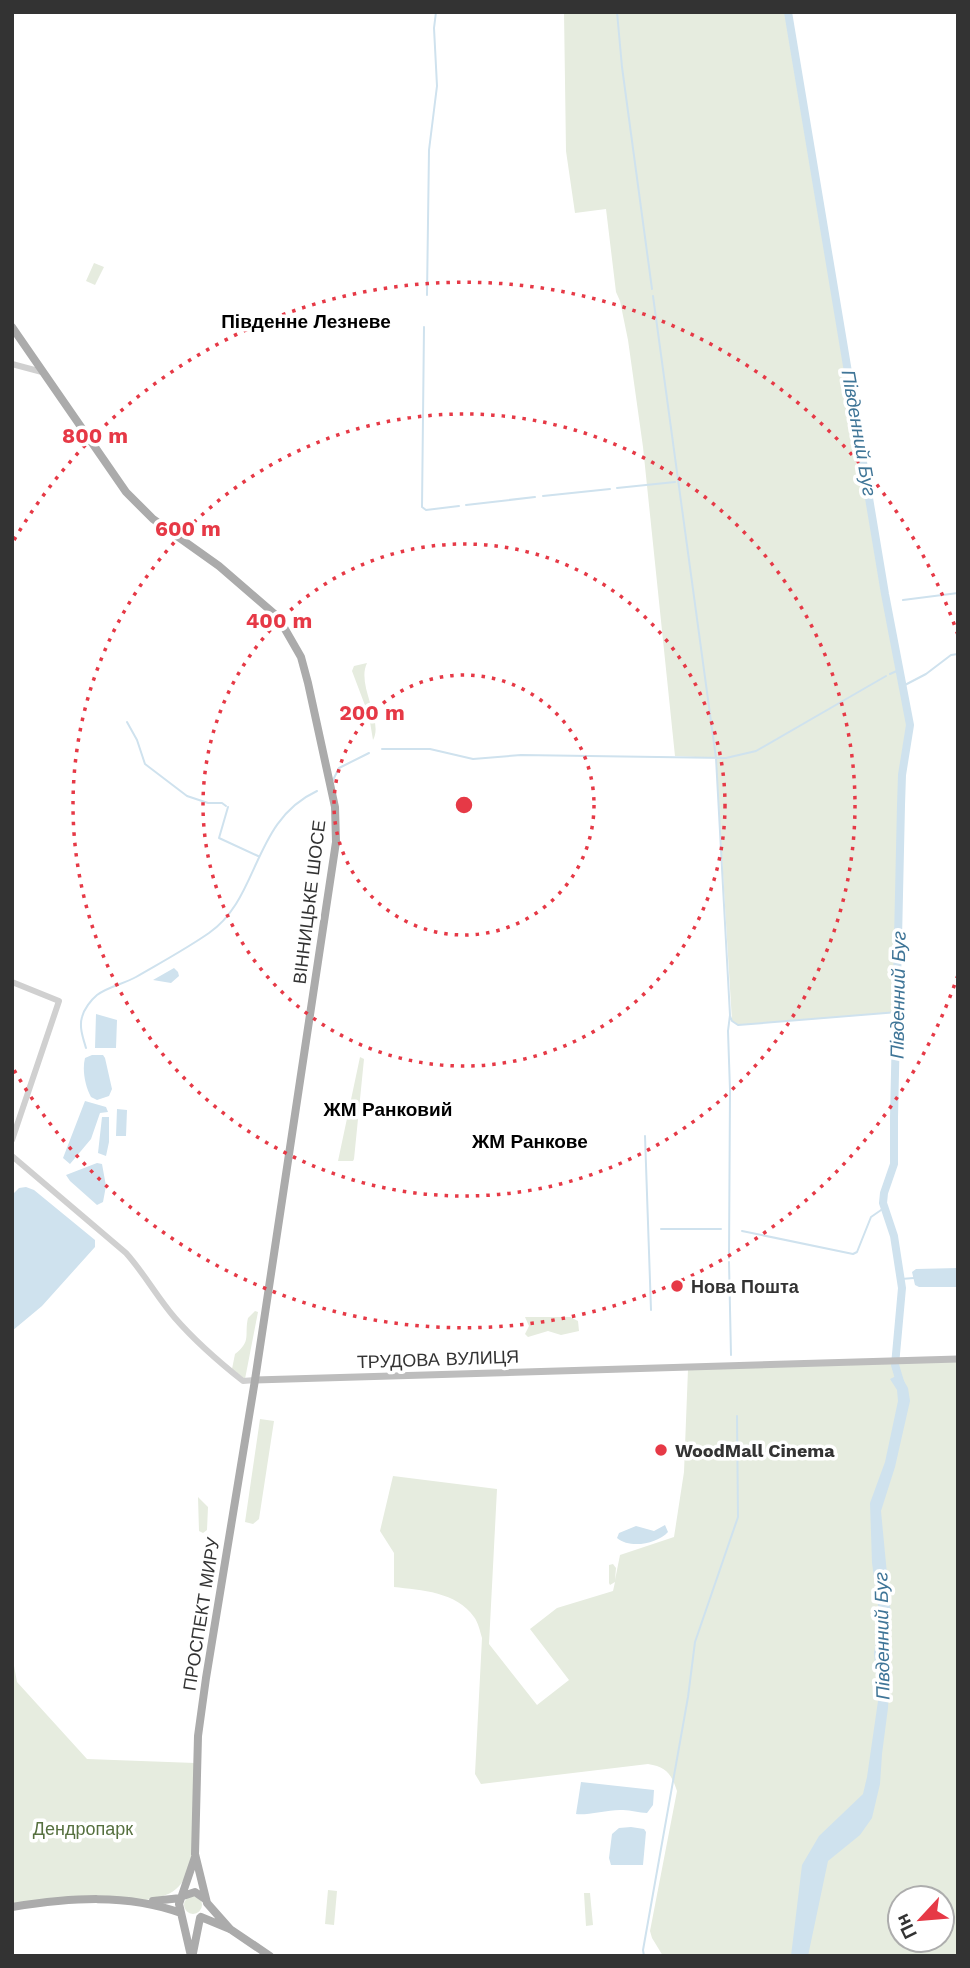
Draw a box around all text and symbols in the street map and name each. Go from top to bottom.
district label: Південне Лезневе [221,310,391,333]
water label: Південний Буг [837,368,881,498]
text: 800 m [62,423,128,448]
text: 600 m [155,516,221,541]
text: 400 m [246,608,312,633]
text: 200 m [339,700,405,725]
centre of rings [452,793,476,817]
street label: ВІННИЦЬКЕ ШОСЕ [289,819,329,985]
water label: Південний Буг [885,931,911,1059]
district label: ЖМ Ранковий [323,1098,452,1121]
district label: ЖМ Ранкове [471,1130,588,1153]
place label: Нова Пошта [691,1276,800,1297]
marker: Нова Пошта [669,1278,685,1294]
street label: ТРУДОВА ВУЛИЦЯ [357,1346,519,1372]
place label: WoodMall Cinema [675,1440,835,1461]
marker: WoodMall Cinema [653,1442,669,1458]
street label: ПРОСПЕКТ МИРУ [178,1535,224,1692]
water label: Південний Буг [869,1572,895,1700]
park label: Дендропарк [33,1818,133,1839]
north arrow [886,1884,956,1954]
text: Пн [890,1910,922,1943]

